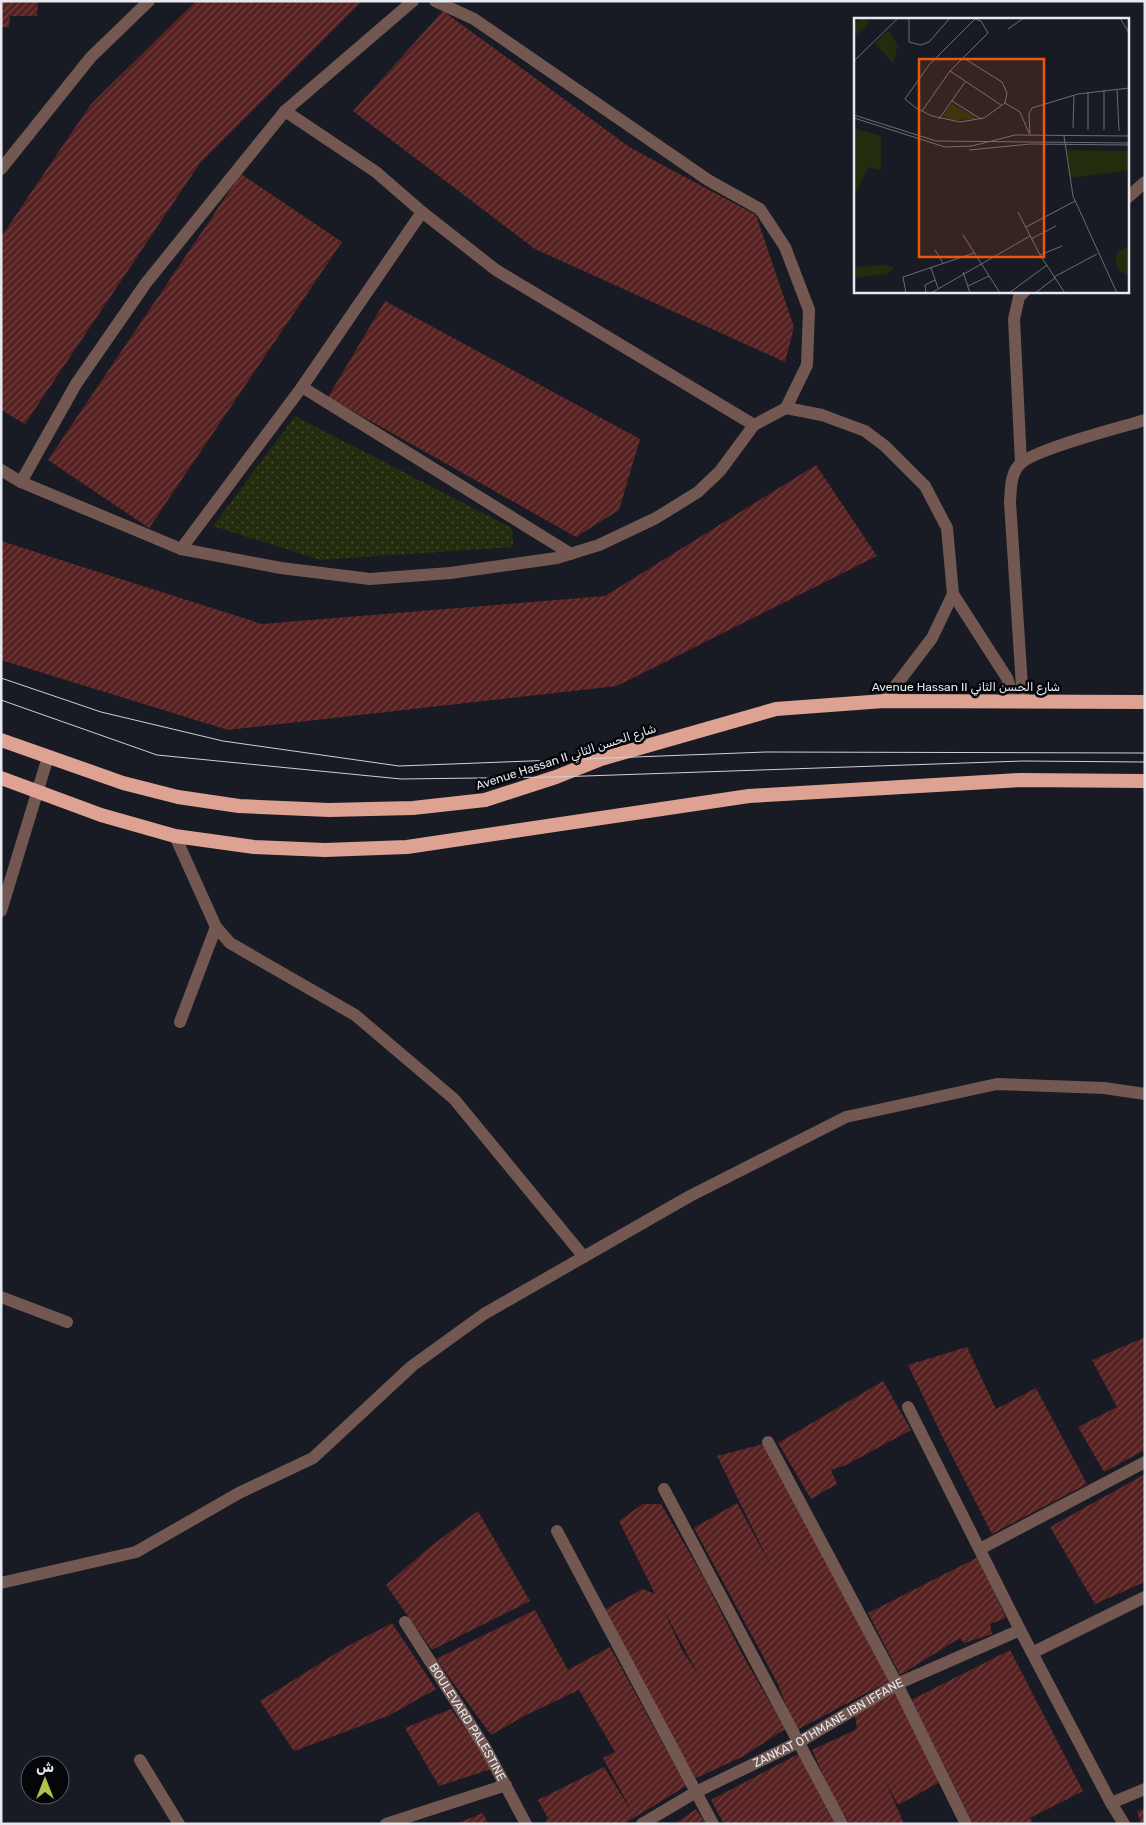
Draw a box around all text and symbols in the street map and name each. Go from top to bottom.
inset map [854,18,1128,292]
street label: Avenue Hassan II شارع الحسن الثاني [872,680,1060,696]
street label: Avenue Hassan II شارع الحسن الثاني [474,721,659,795]
street label: BOULEVARD PALESTINE [426,1661,509,1783]
street label: ZANKAT OTHMANE IBN IFFANE [751,1675,905,1770]
north arrow [20,1755,70,1805]
text: ش [36,1759,54,1776]

